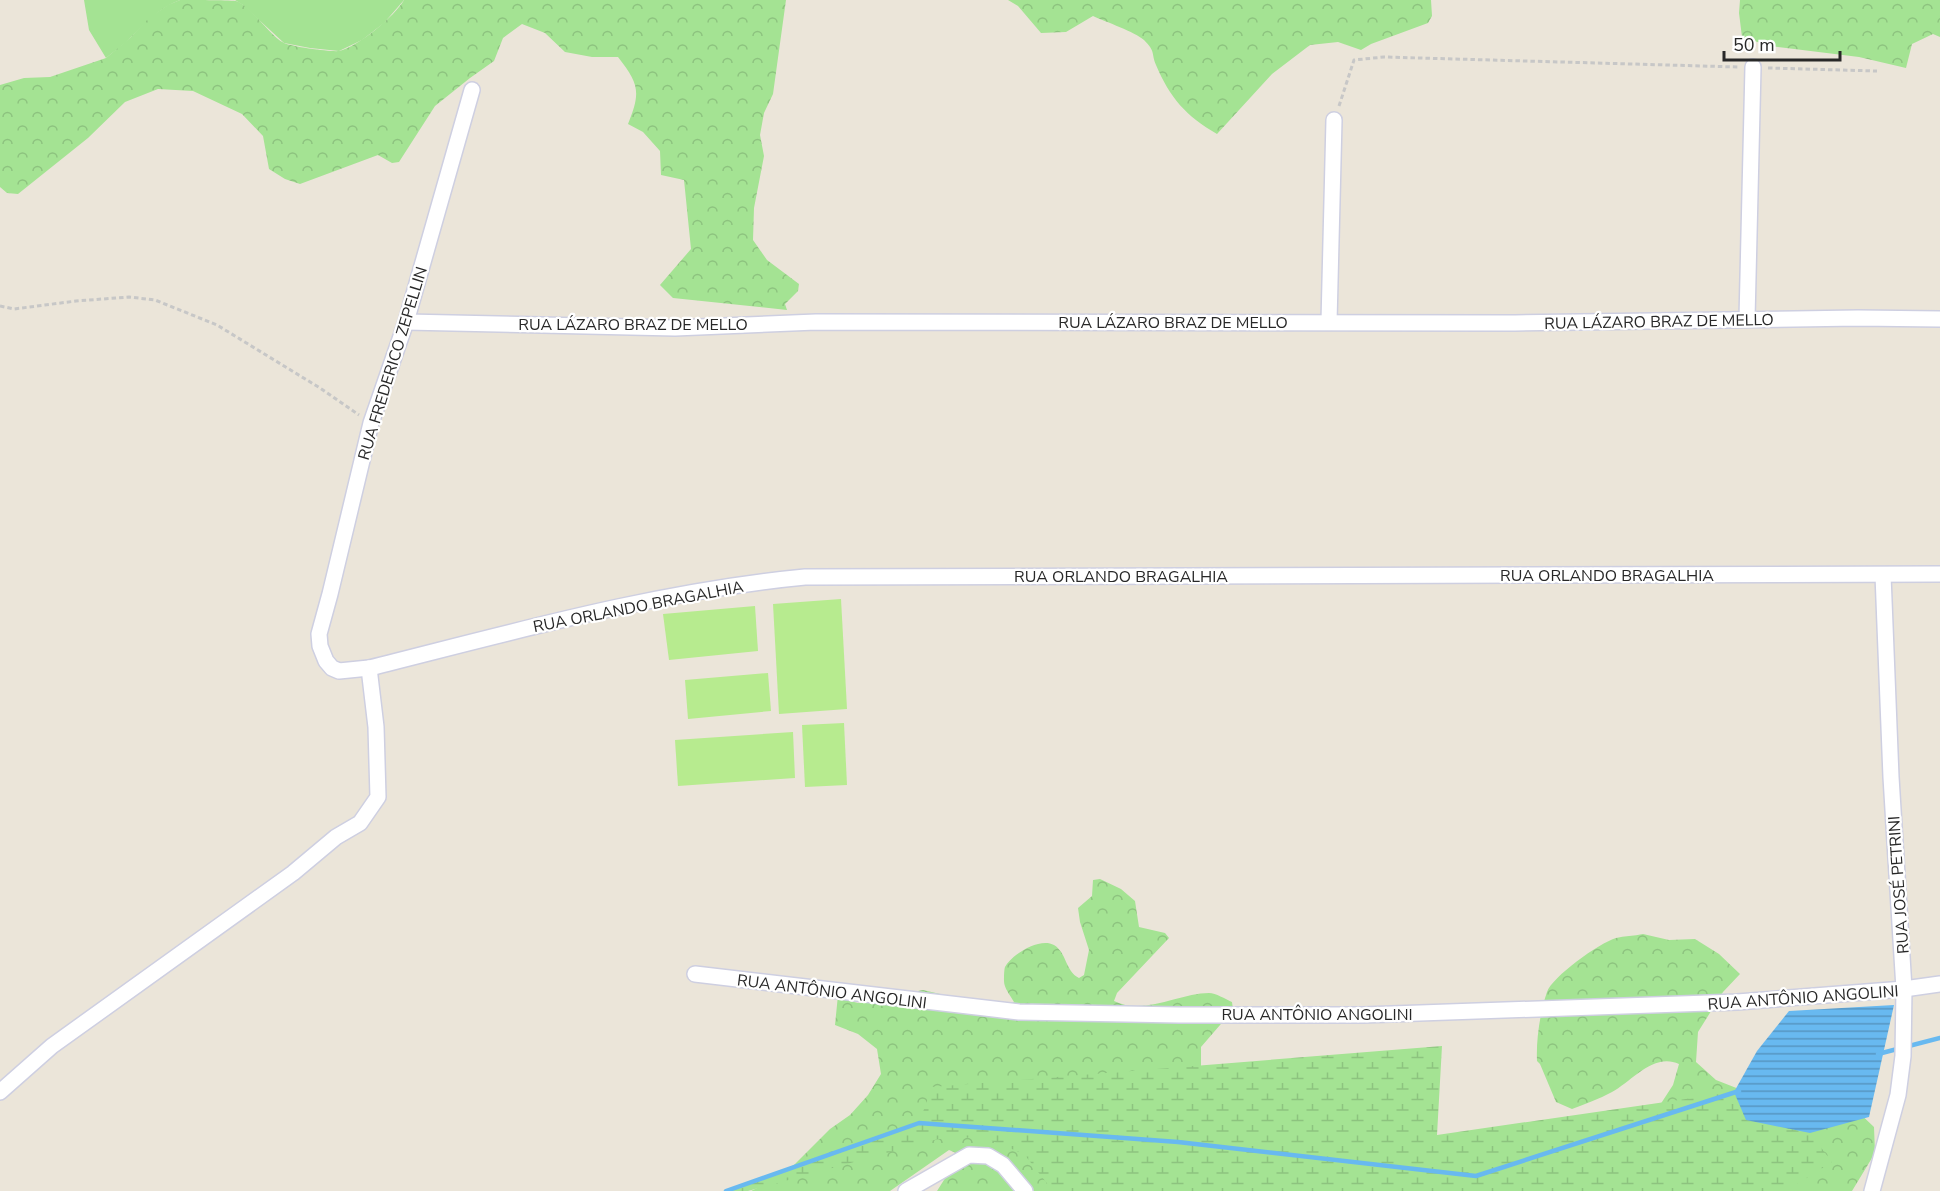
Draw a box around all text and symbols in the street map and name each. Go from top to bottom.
scale bar [1724,24,1840,62]
text: 50 m [1733,33,1775,57]
street label: RUA FREDERICO ZEPELLIN [353,264,433,463]
street label: RUA LÁZARO BRAZ DE MELLO [1544,309,1774,335]
street label: RUA LÁZARO BRAZ DE MELLO [1058,312,1288,334]
street label: RUA LÁZARO BRAZ DE MELLO [518,314,748,336]
street label: RUA ORLANDO BRAGALHIA [1500,565,1714,587]
street label: RUA ORLANDO BRAGALHIA [1014,566,1228,588]
street label: RUA ORLANDO BRAGALHIA [531,576,746,638]
street label: RUA JOSÉ PETRINI [1883,815,1915,955]
street label: RUA ANTÔNIO ANGOLINI [736,969,928,1015]
street label: RUA ANTÔNIO ANGOLINI [1707,980,1899,1016]
street label: RUA ANTÔNIO ANGOLINI [1221,1004,1413,1026]

